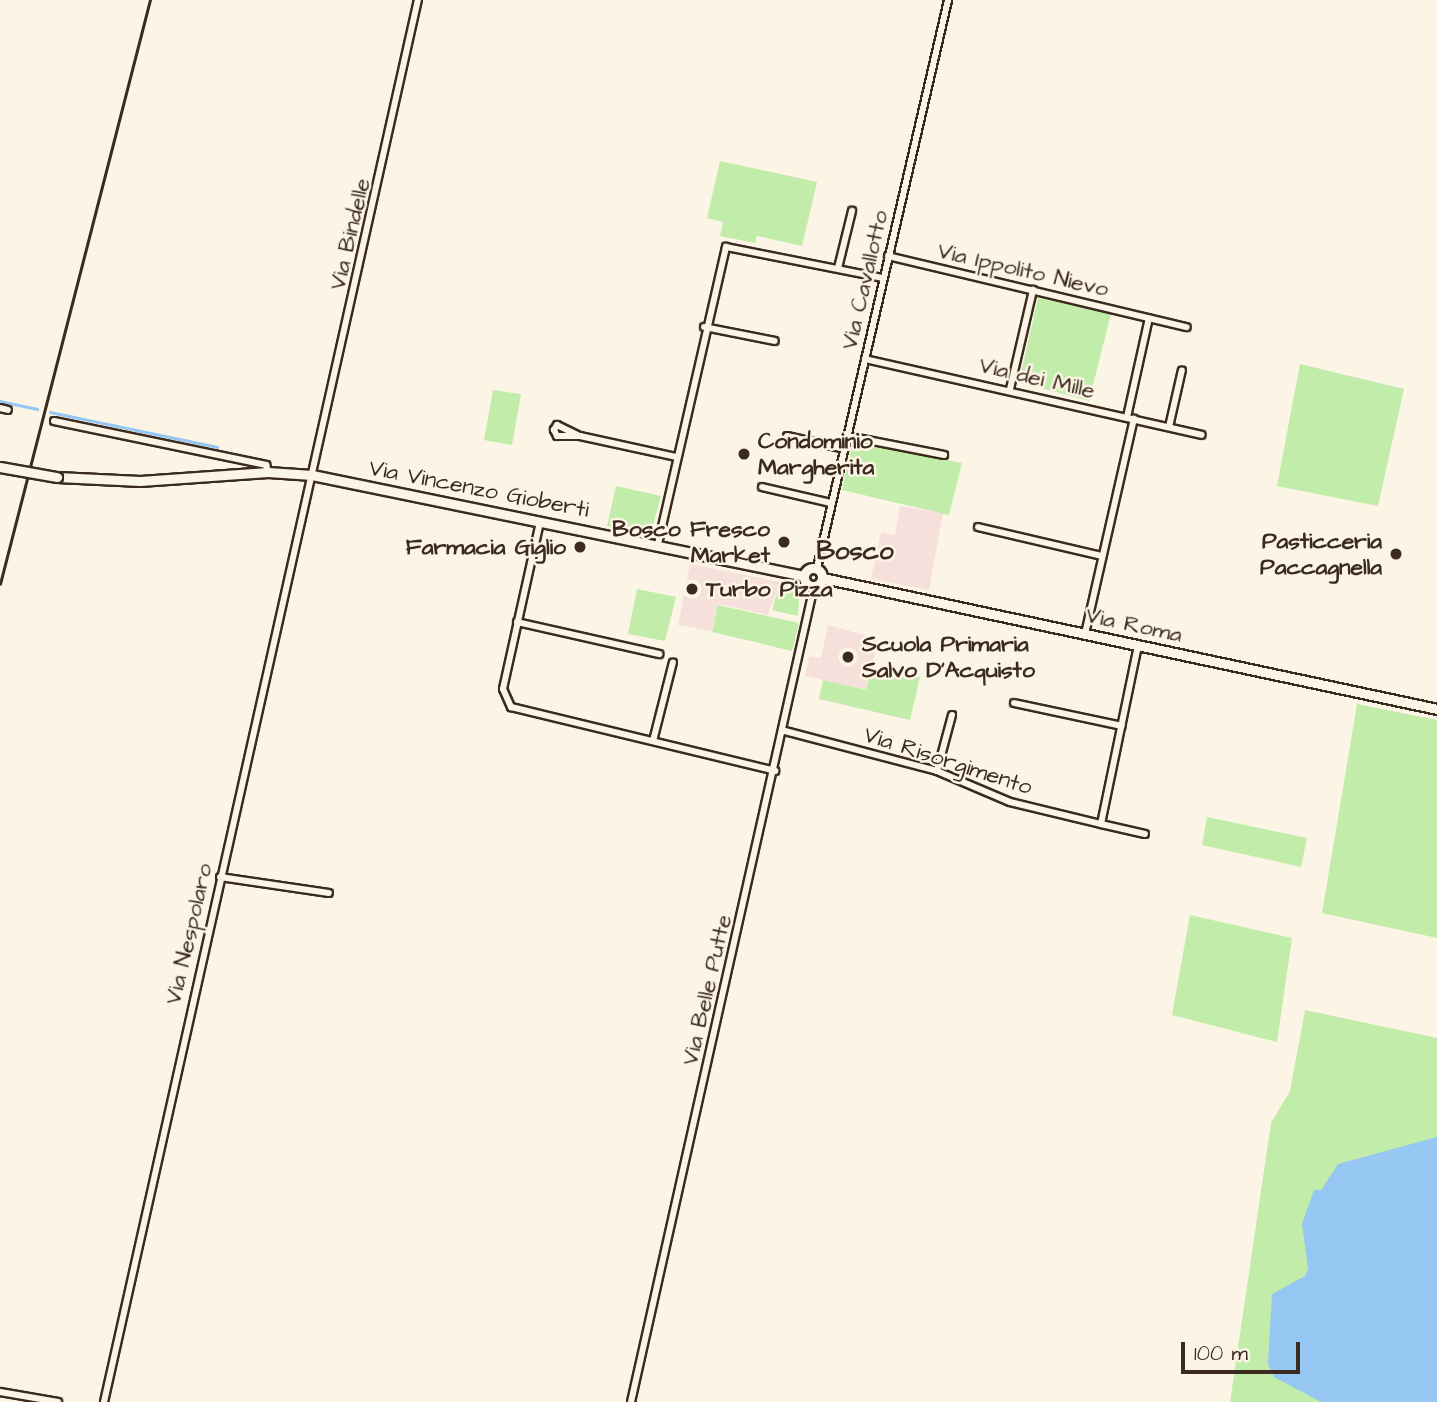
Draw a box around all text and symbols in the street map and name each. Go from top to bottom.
street label: Via Bindelle [324,175,376,293]
street label: Via Cavallotto [836,208,894,352]
street label: Via Ippolito Nievo [935,237,1111,303]
street label: Via dei Mille [976,351,1098,405]
place label: Condominio Margherita [758,427,874,481]
marker: Condominio Margherita [736,446,752,462]
street label: Via Vincenzo Gioberti [367,454,591,524]
place label: Bosco Fresco Market [612,515,770,569]
place label: Pasticceria Paccagnella [1260,527,1382,581]
place label: Farmacia Giglio [406,533,566,561]
marker: Bosco Fresco Market [776,534,792,550]
district label: Bosco [816,536,894,568]
marker: Farmacia Giglio [572,539,588,555]
marker: Pasticceria Paccagnella [1388,546,1404,562]
place label: Turbo Pizza [706,575,832,603]
marker: Turbo Pizza [684,581,700,597]
street label: Via Roma [1083,601,1185,649]
place label: Scuola Primaria Salvo D’Acquisto [862,630,1035,684]
marker: Scuola Primaria Salvo D’Acquisto [840,649,856,665]
street label: Via Risorgimento [860,721,1036,801]
street label: Via Nespolaro [159,861,219,1007]
street label: Via Belle Putte [676,912,738,1068]
scale bar [1185,1328,1304,1372]
text: 100 m [1194,1339,1248,1368]

